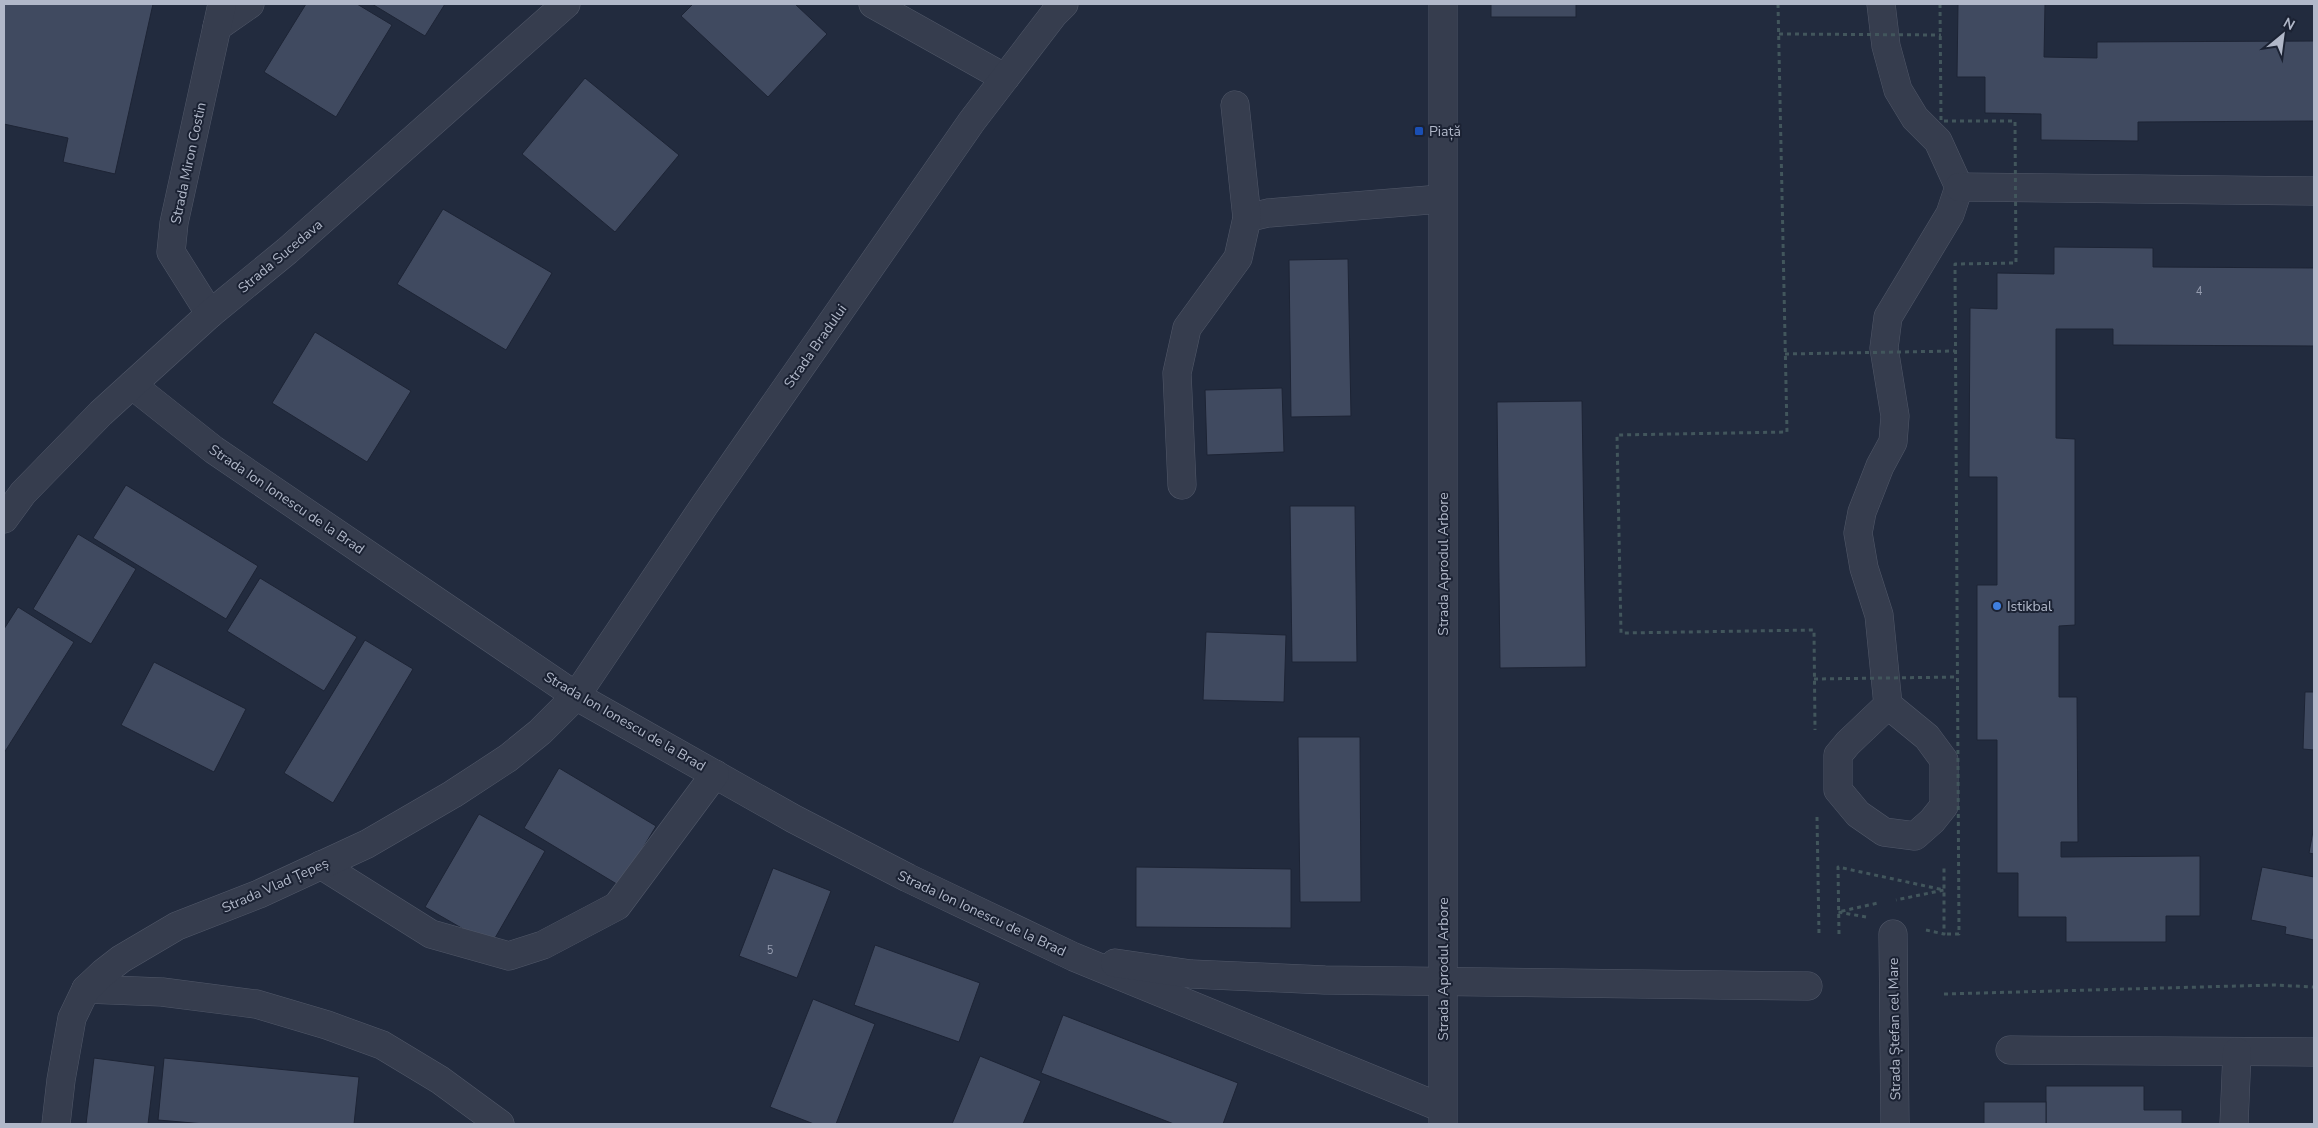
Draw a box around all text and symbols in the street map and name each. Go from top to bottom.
north arrow [2258,10,2308,60]
text: N [2280,13,2298,35]
street label: Strada Miron Costin [166,100,211,226]
place label: Piață [1429,122,1461,141]
marker: Piață [1413,125,1425,137]
street label: Strada Sucedava [234,215,327,298]
house number: 4 [2196,284,2203,299]
street label: Strada Bradului [779,301,851,392]
street label: Strada Ion Ionescu de la Brad [205,440,368,559]
street label: Strada Aprodul Arbore [1434,492,1453,636]
place label: Istikbal [2007,597,2053,616]
marker: Istikbal [1991,600,2003,612]
street label: Strada Ion Ionescu de la Brad [540,667,709,776]
street label: Strada Vlad Țepeș [219,853,332,918]
street label: Strada Ion Ionescu de la Brad [895,866,1069,961]
street label: Strada Aprodul Arbore [1434,897,1453,1041]
house number: 5 [767,943,774,958]
street label: Strada Ștefan cel Mare [1884,957,1905,1101]

